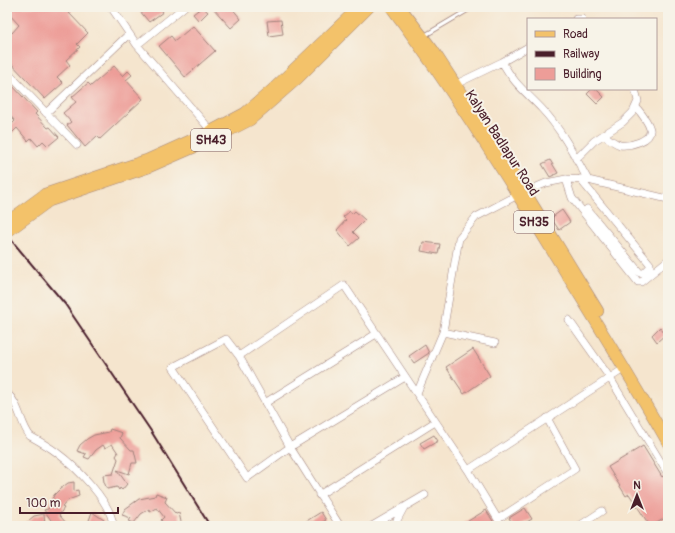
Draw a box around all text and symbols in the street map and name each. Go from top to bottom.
legend [527,18,657,90]
text: Road [563,27,588,42]
text: Railway [563,47,599,62]
text: Building [563,67,602,82]
street label: Kalyan Badlapur Road [461,87,543,199]
road number: SH43 [191,129,231,151]
road number: SH35 [514,211,554,233]
north arrow [617,475,657,515]
text: N [633,479,641,492]
scale bar [20,489,118,515]
text: 100 m [26,496,61,511]

